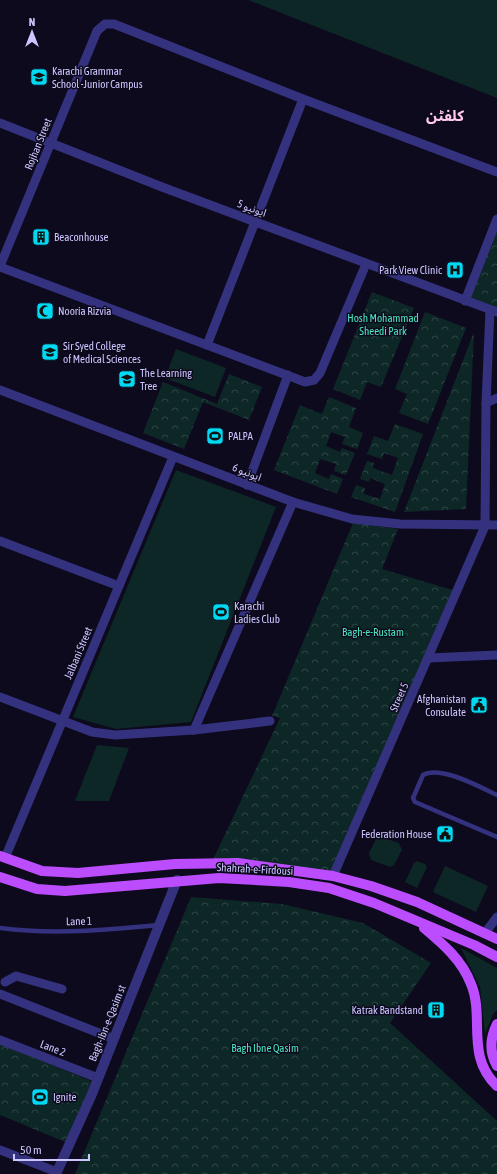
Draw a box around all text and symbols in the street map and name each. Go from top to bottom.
north arrow [12,12,52,52]
text: N [29,16,35,28]
place label: Karachi Grammar School -Junior Campus [52,65,143,90]
school or university icon: Karachi Grammar School -Junior Campus [29,67,49,87]
district label: کلفٹن [426,107,464,125]
street label: Rojhan Street [22,116,54,172]
street label: ایونیو 5 [235,197,268,220]
building icon: Beaconhouse [31,227,51,247]
place label: Beaconhouse [54,231,109,243]
hospital icon: Park View Clinic [445,260,465,280]
place label: Park View Clinic [379,264,443,276]
mosque icon: Nooria Rizvia [35,301,55,321]
place label: Nooria Rizvia [58,305,111,317]
park label: Hosh Mohammad Sheedi Park [347,312,419,337]
place label: Sir Syed College of Medical Sciences [63,340,141,365]
school or university icon: Sir Syed College of Medical Sciences [40,342,60,362]
place label: The Learning Tree [140,367,192,392]
school or university icon: The Learning Tree [117,369,137,389]
sports icon: PALPA [205,426,225,446]
place label: PALPA [228,430,254,442]
street label: ایونیو 6 [230,461,263,484]
place label: Karachi Ladies Club [234,600,280,625]
sports icon: Karachi Ladies Club [211,602,231,622]
street label: Jalbani Street [62,625,94,681]
park label: Bagh-e-Rustam [342,626,404,638]
street label: Street 5 [387,680,411,714]
place label: Afghanistan Consulate [417,693,466,718]
public building icon: Afghanistan Consulate [469,695,489,715]
public building icon: Federation House [435,824,455,844]
place label: Federation House [361,828,432,840]
street label: Shahrah-e-Firdousi [216,861,294,877]
street label: Lane 1 [66,915,92,927]
street label: Bagh-Ibn-e-Qasim st [86,983,128,1063]
building icon: Katrak Bandstand [426,1000,446,1020]
place label: Katrak Bandstand [351,1004,423,1016]
street label: Lane 2 [39,1038,67,1058]
park label: Bagh Ibne Qasim [231,1042,299,1054]
sports icon: Ignite [30,1087,50,1107]
place label: Ignite [53,1091,76,1103]
scale bar [14,1136,89,1162]
text: 50 m [20,1143,42,1157]

